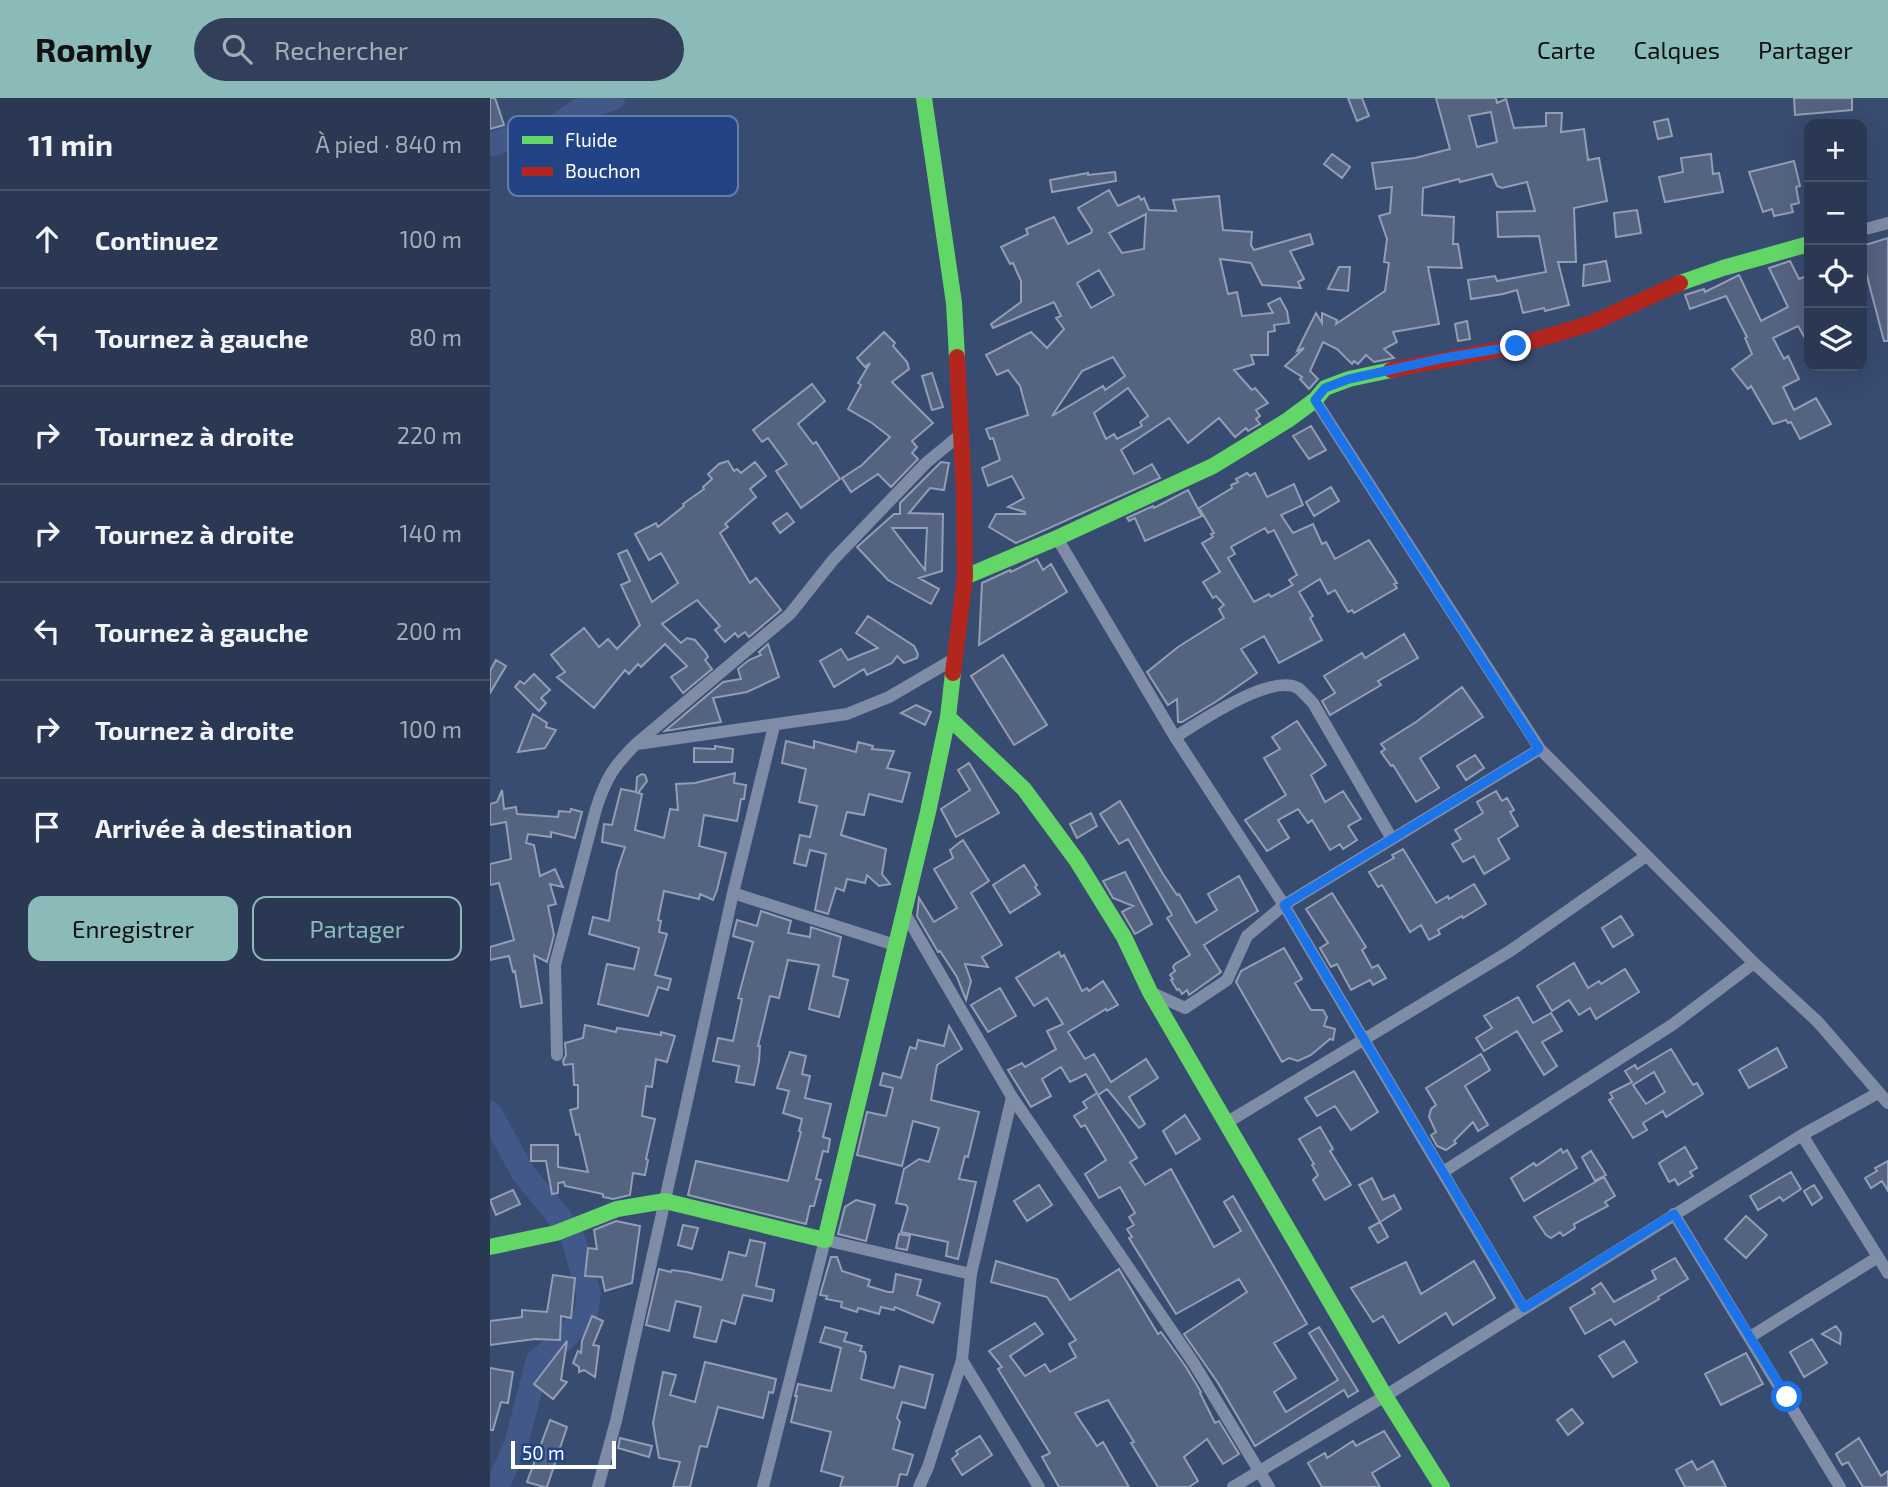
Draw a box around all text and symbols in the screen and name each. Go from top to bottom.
search box [194,18,684,81]
text: Roamly [35,29,152,69]
icon: search [218,30,256,68]
text: Rechercher [274,34,408,65]
text: Carte [1537,35,1596,64]
text: Calques [1634,35,1720,64]
text: Partager [1758,35,1853,64]
legend [508,116,738,196]
map controls [1804,119,1867,371]
button: + [1804,119,1867,182]
text: 11 min [28,126,113,162]
text: Fluide [565,128,618,151]
text: À pied · 840 m [316,130,462,158]
text: Bouchon [565,159,641,182]
button: − [1804,182,1867,245]
icon: ahead [28,220,66,258]
text: Continuez [95,224,218,255]
text: 100 m [400,225,462,253]
button: locate [1804,245,1867,308]
button: layers [1804,308,1867,371]
icon: left [28,318,66,356]
text: Tournez à gauche [95,322,309,353]
text: 80 m [409,323,462,351]
route end [1500,330,1531,361]
icon: right [28,416,66,454]
text: Tournez à droite [95,420,294,451]
text: 220 m [397,421,462,449]
icon: right [28,514,66,552]
text: Tournez à droite [95,518,294,549]
text: 140 m [400,519,462,547]
icon: left [28,612,66,650]
text: Tournez à gauche [95,616,309,647]
text: 200 m [396,617,462,645]
icon: right [28,710,66,748]
text: Tournez à droite [95,714,294,745]
text: 100 m [400,715,462,743]
icon: arrive [28,808,66,846]
text: Arrivée à destination [95,812,352,843]
button: Enregistrer [28,896,238,961]
button: Partager [252,896,462,961]
route start [1771,1381,1802,1412]
scale bar [511,1438,616,1470]
text: 50 m [522,1441,565,1464]

